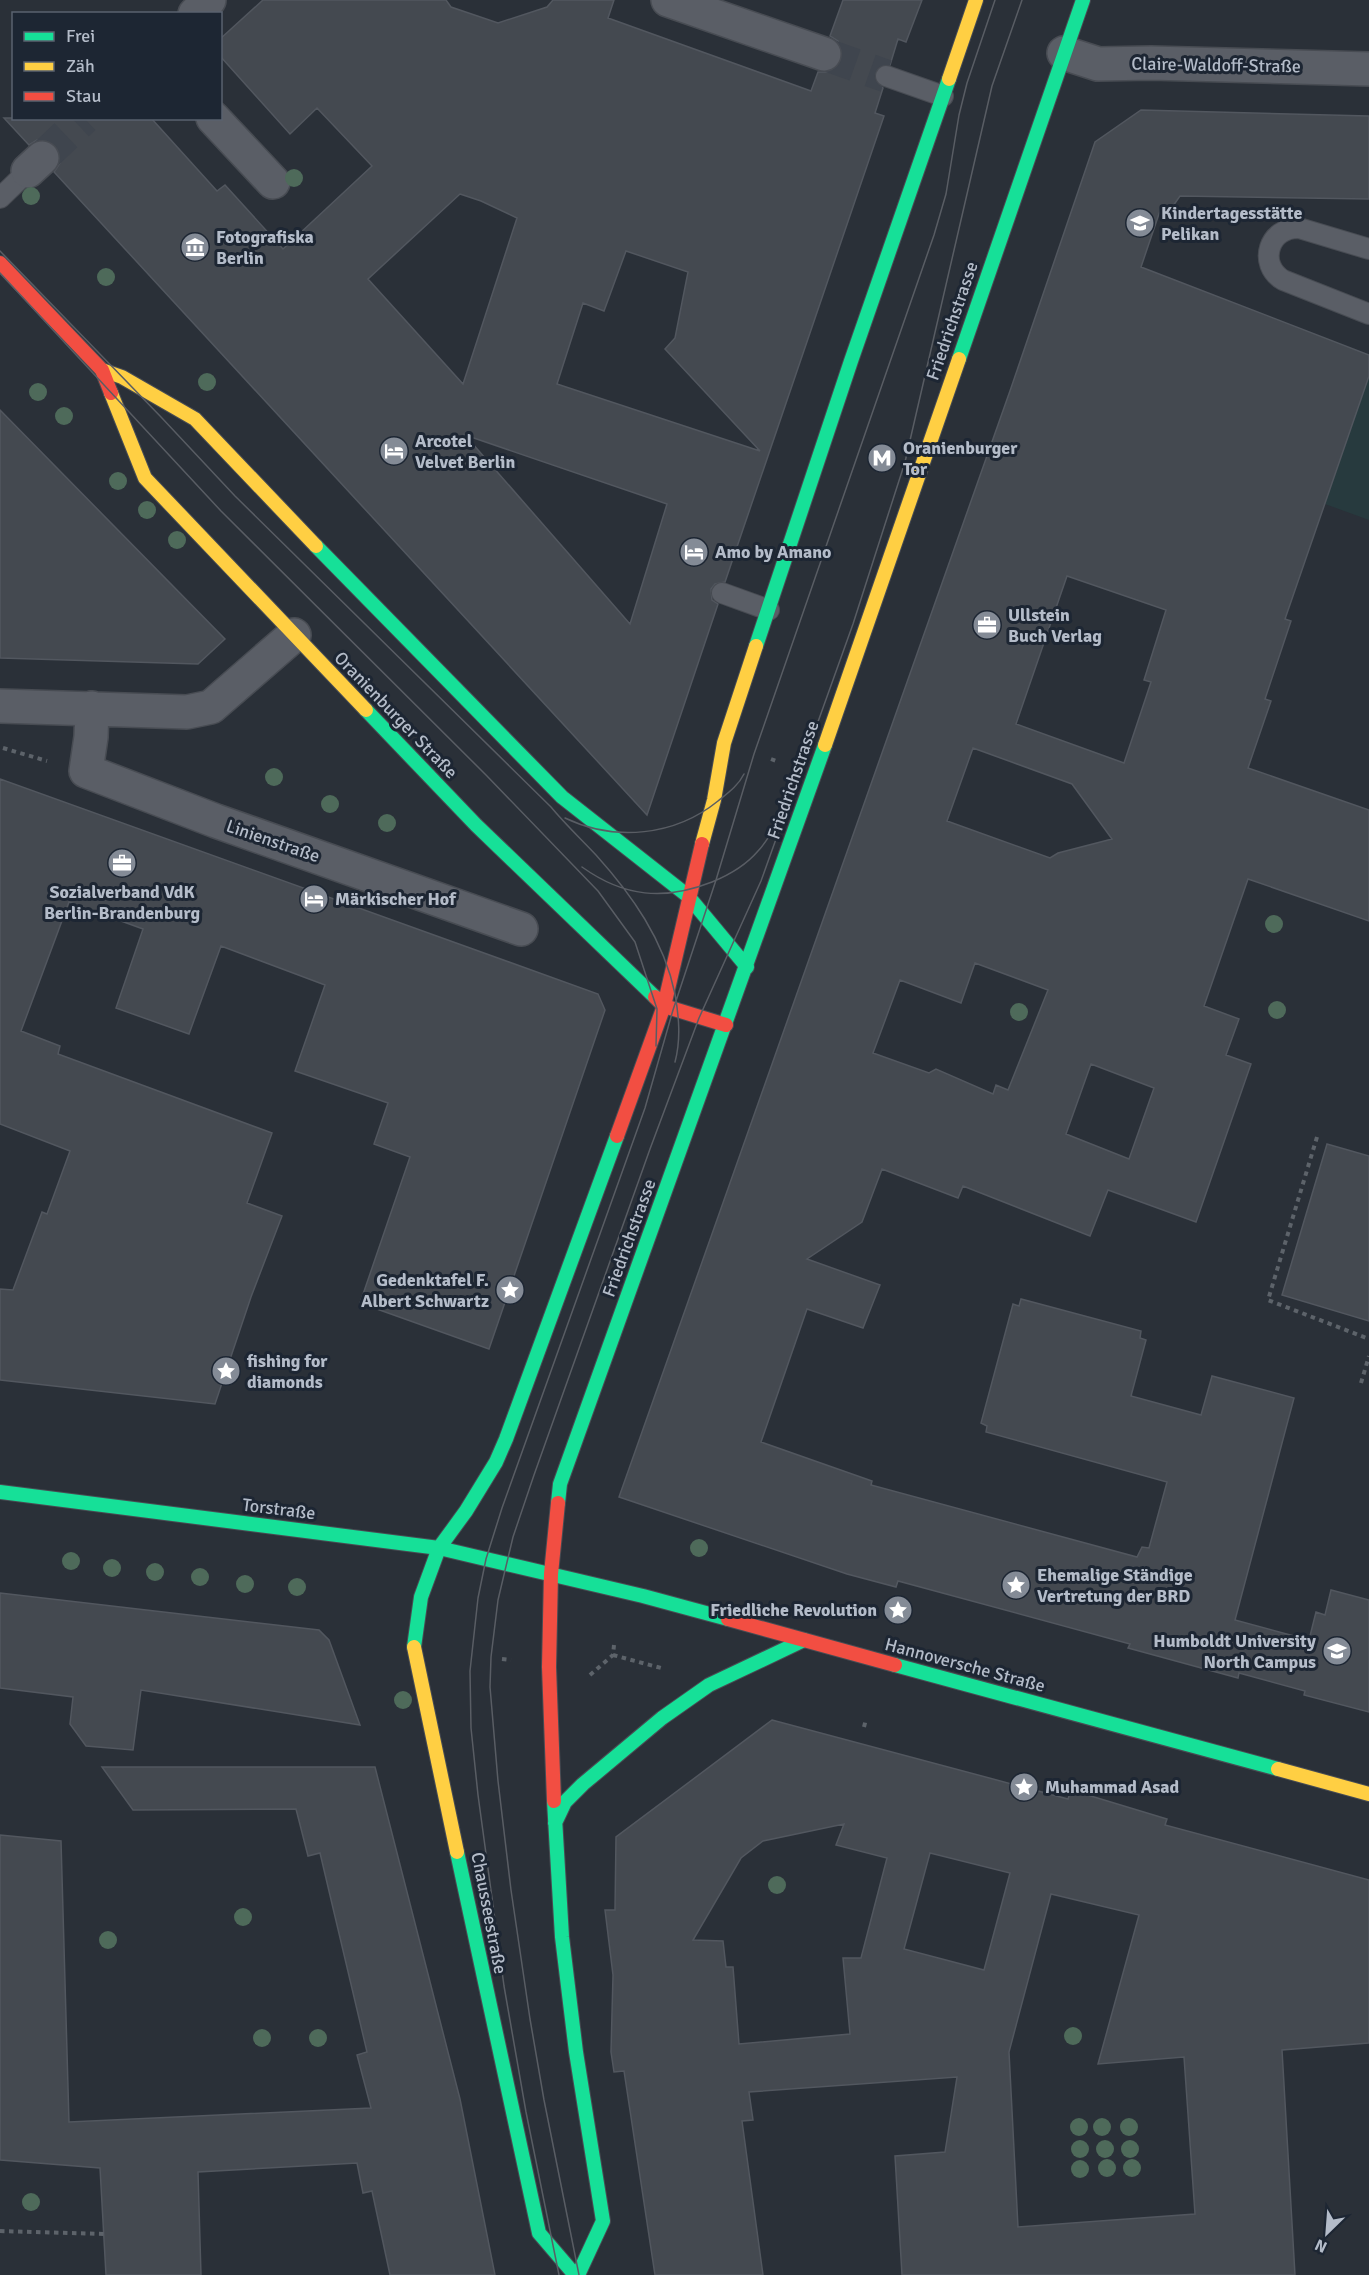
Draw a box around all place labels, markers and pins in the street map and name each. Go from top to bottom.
place label: Kindertagesstätte Pelikan [1161,202,1302,245]
school or university icon: Kindertagesstätte Pelikan [1124,207,1156,239]
place label: Fotografiska Berlin [216,226,314,269]
museum icon: Fotografiska Berlin [179,231,211,263]
place label: Arcotel Velvet Berlin [415,430,515,473]
hotel icon: Arcotel Velvet Berlin [378,435,410,467]
place label: Oranienburger Tor [903,437,1018,480]
metro station icon: Oranienburger Tor [866,442,898,474]
hotel icon: Amo by Amano [678,536,710,568]
place label: Amo by Amano [715,541,831,563]
place label: Ullstein Buch Verlag [1008,604,1102,647]
office icon: Ullstein Buch Verlag [971,609,1003,641]
office icon: Sozialverband VdK Berlin-Brandenburg [106,847,138,879]
place label: Sozialverband VdK Berlin-Brandenburg [44,881,200,924]
hotel icon: Märkischer Hof [298,883,330,915]
place label: Märkischer Hof [335,888,457,910]
place label: Gedenktafel F. Albert Schwartz [361,1269,489,1312]
place icon: Gedenktafel F. Albert Schwartz [494,1274,526,1306]
place label: fishing for diamonds [246,1350,328,1393]
place icon: fishing for diamonds [210,1355,242,1387]
place label: Ehemalige Ständige Vertretung der BRD [1037,1564,1193,1607]
place icon: Ehemalige Ständige Vertretung der BRD [1000,1569,1032,1601]
place icon: Friedliche Revolution [882,1594,914,1626]
place label: Friedliche Revolution [710,1599,877,1621]
place label: Humboldt University North Campus [1153,1630,1316,1673]
school or university icon: Humboldt University North Campus [1321,1635,1353,1667]
place icon: Muhammad Asad [1008,1771,1040,1803]
place label: Muhammad Asad [1045,1776,1179,1798]

